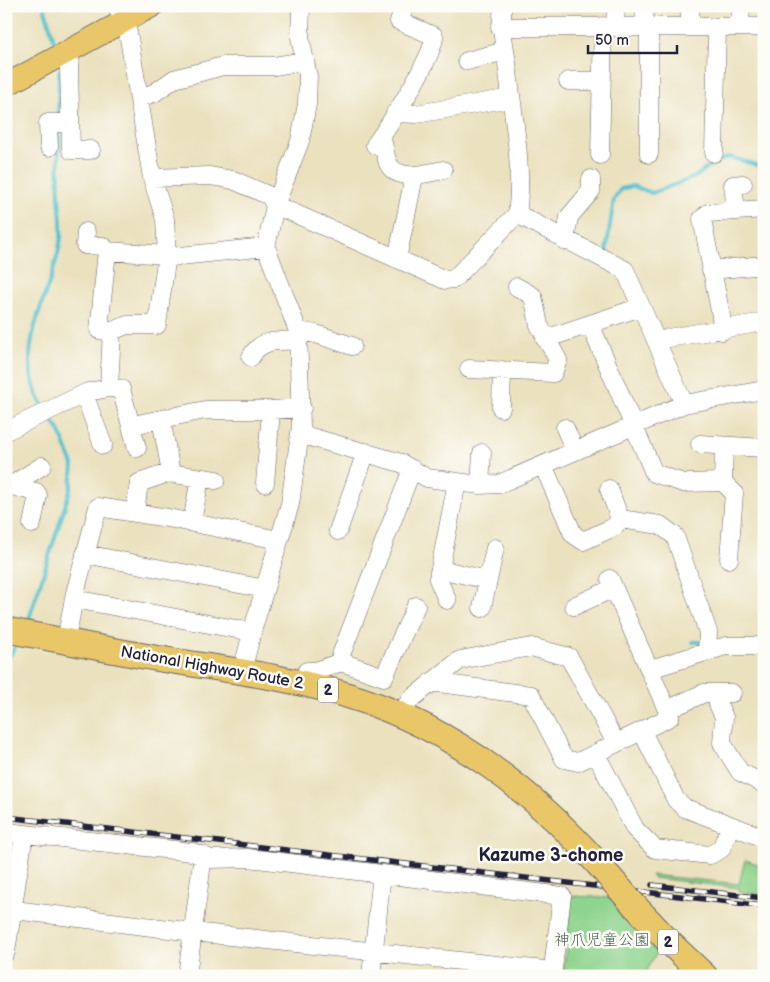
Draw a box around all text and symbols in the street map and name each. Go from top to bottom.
scale bar [588,22,676,54]
text: 50 m [595,31,629,50]
street label: National Highway Route 2 [119,643,305,694]
road number: 2 [318,678,338,702]
district label: Kazume 3-chome [479,845,623,866]
road number: 2 [658,930,678,954]
park label: 神爪児童公園 [554,931,650,950]

